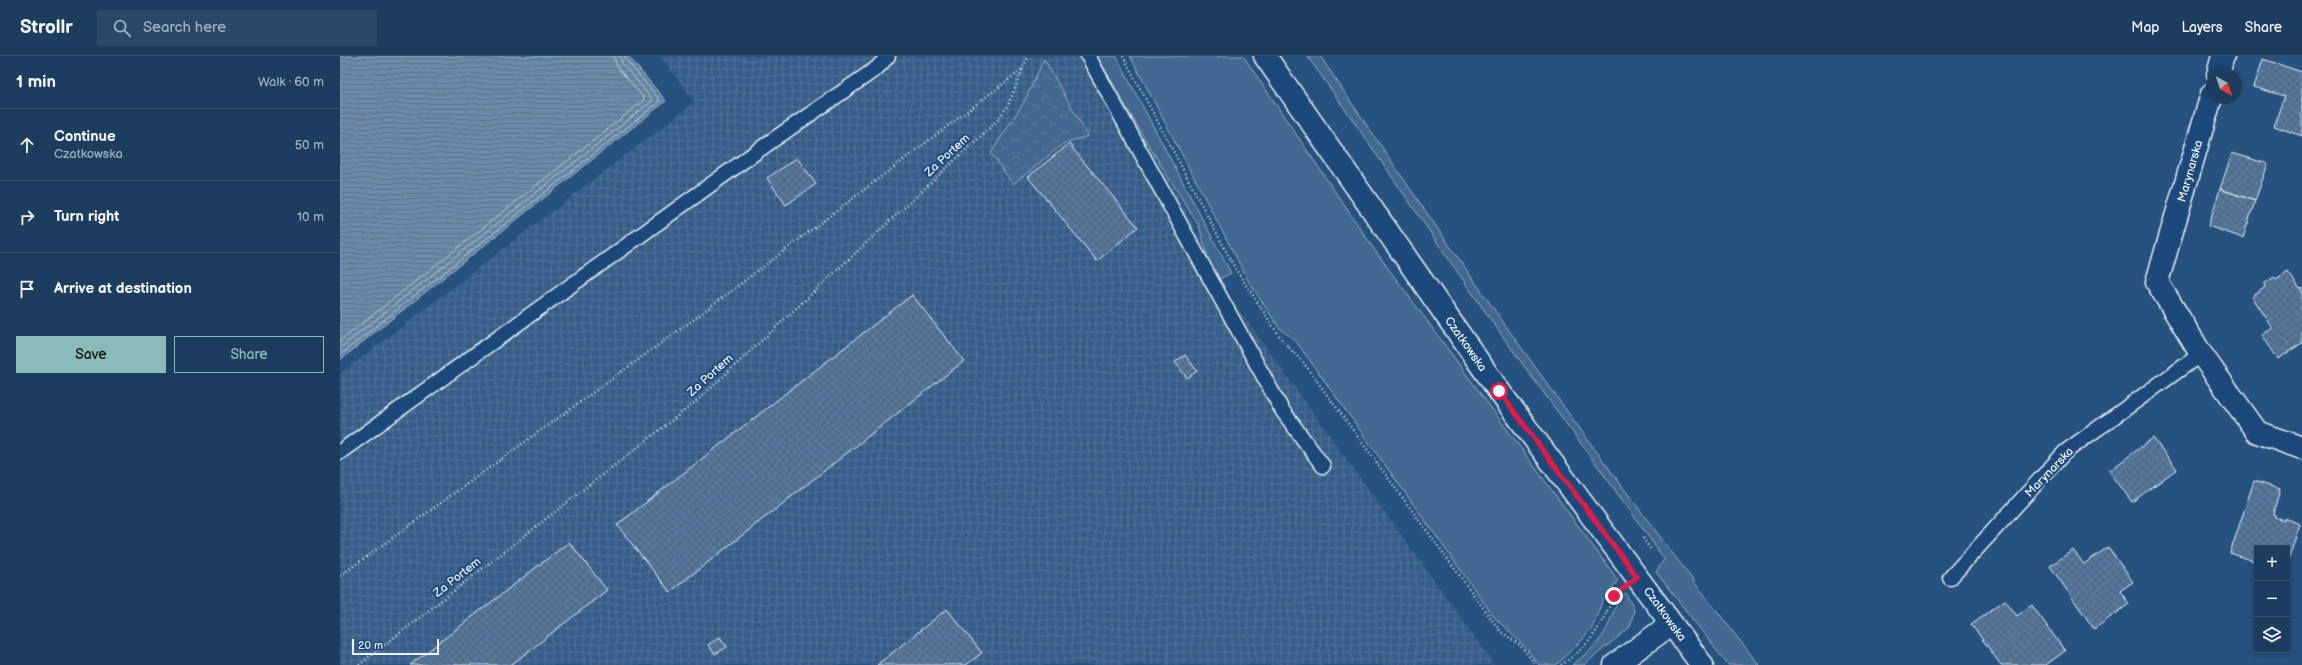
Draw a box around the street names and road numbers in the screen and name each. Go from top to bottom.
street label: Za Portem [921,131,973,181]
street label: Marynarska [2174,138,2207,204]
street label: Czatkowska [1441,314,1490,375]
street label: Za Portem [684,351,736,400]
street label: Marynarska [2022,444,2077,501]
street label: Za Portem [430,554,484,601]
street label: Czatkowska [1640,584,1689,645]

